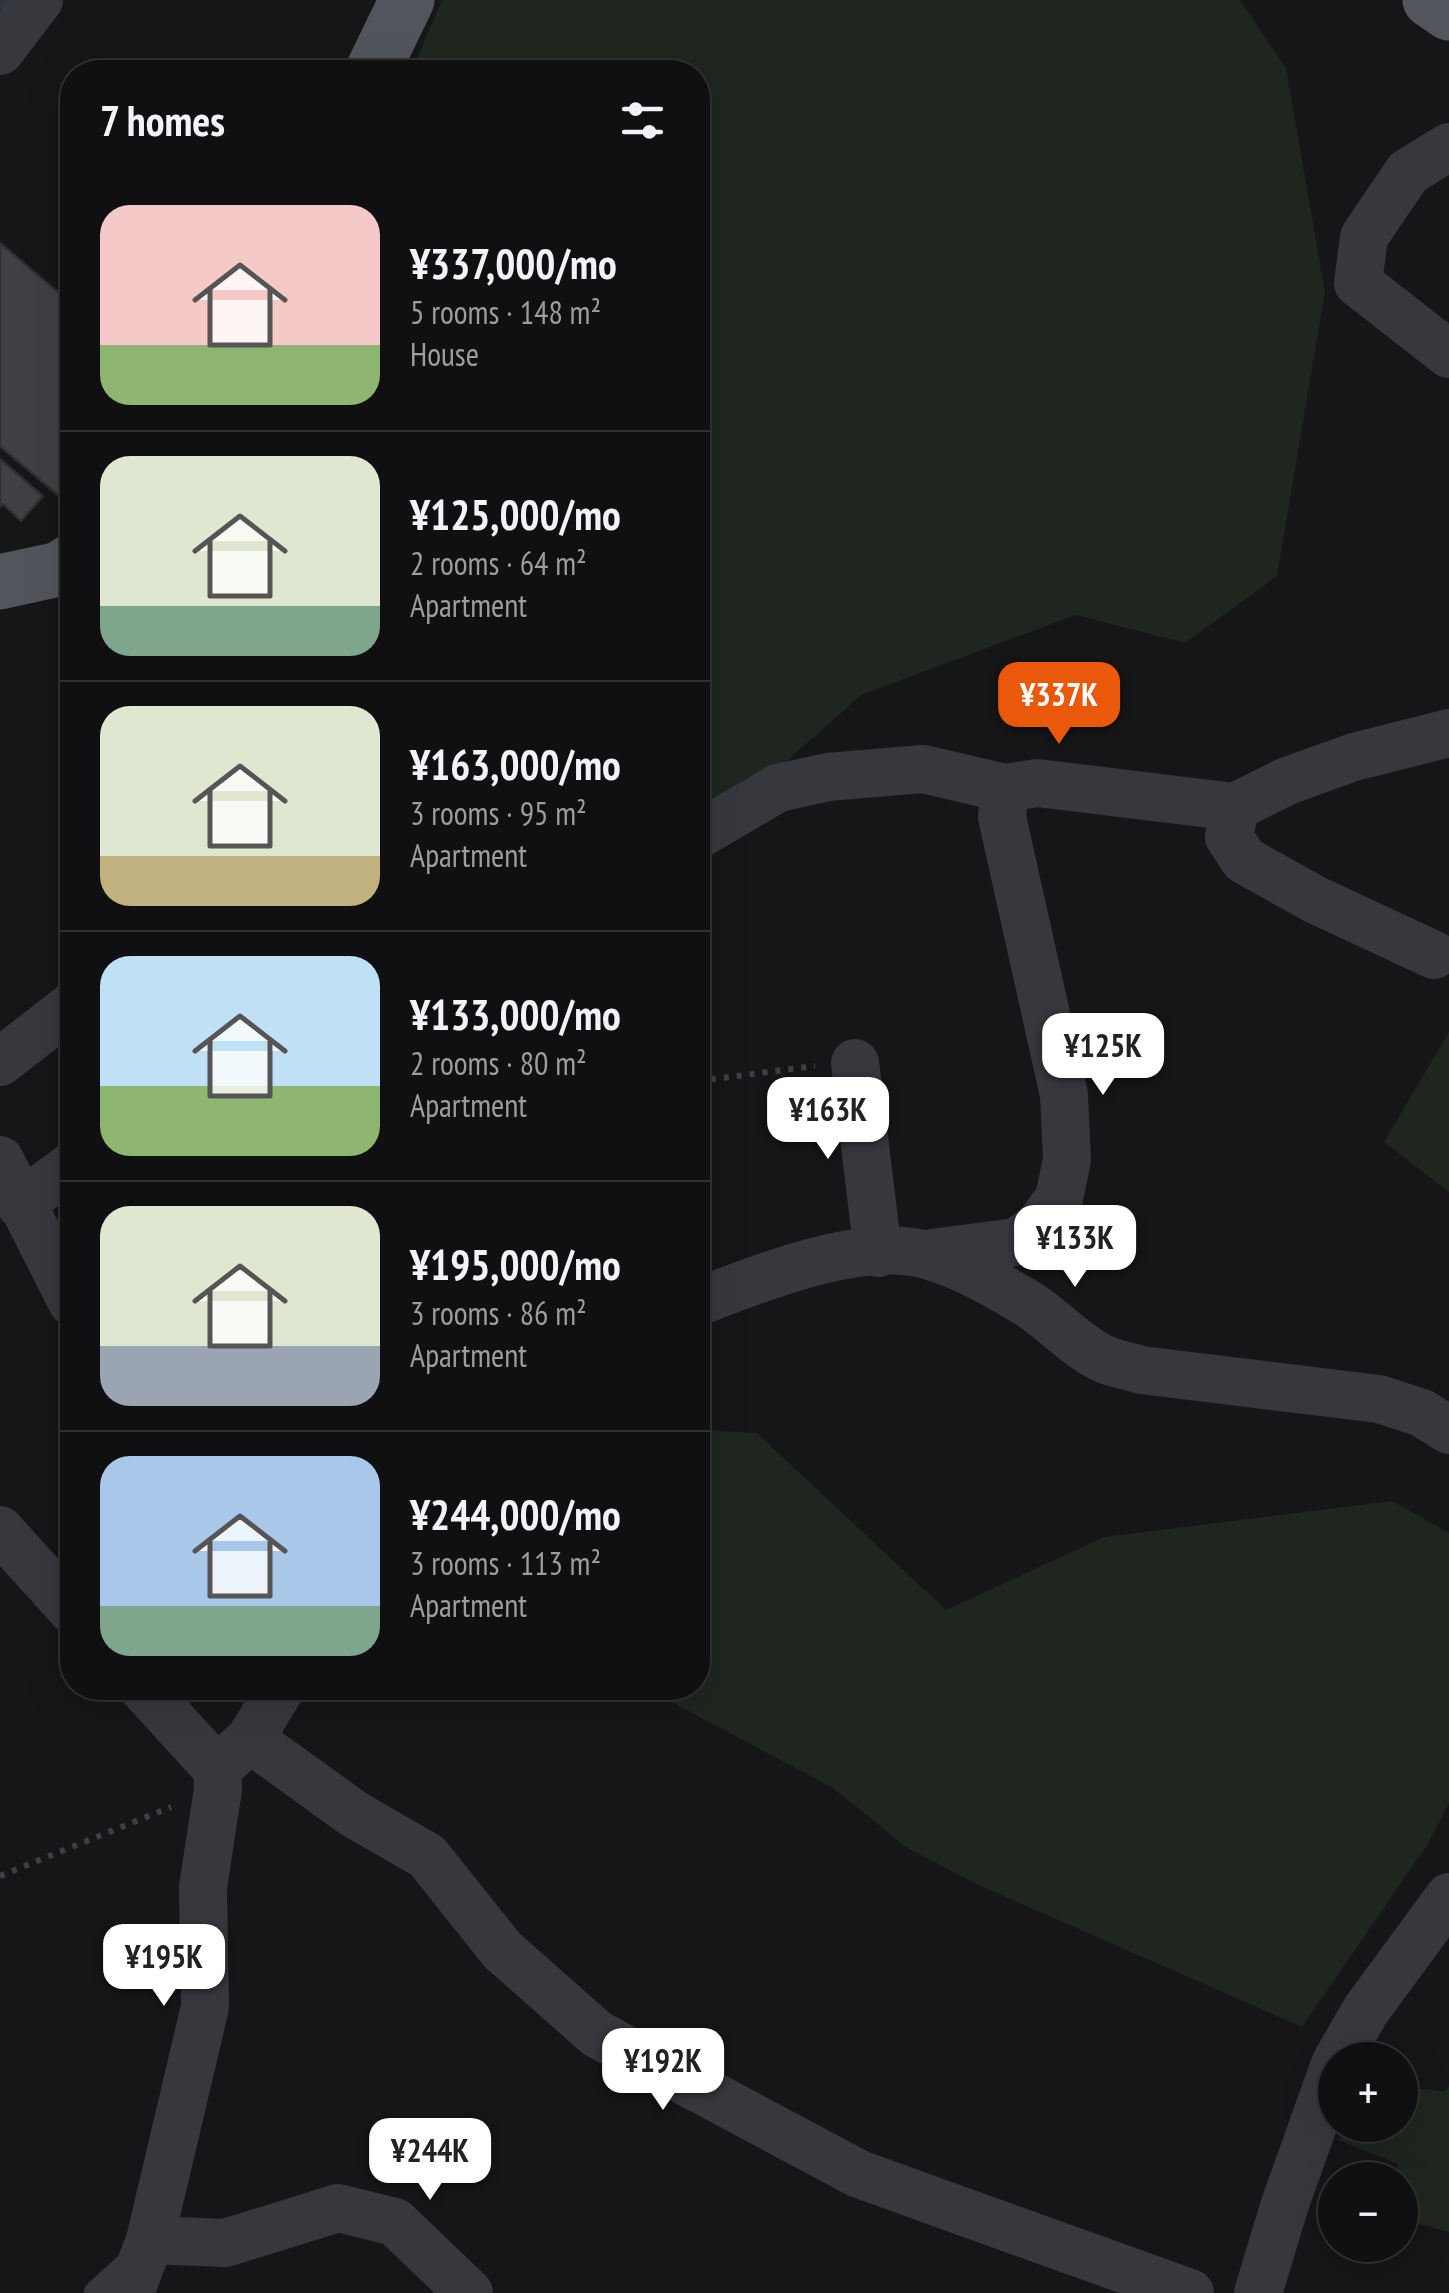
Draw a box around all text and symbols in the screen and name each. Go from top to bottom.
text: 7 homes [100,93,225,148]
icon: filters [615,93,670,148]
text: ¥337,000/mo [410,236,617,291]
icon: home [180,245,300,365]
text: 5 rooms · 148 m² [410,291,601,333]
text: House [410,333,479,375]
text: ¥125,000/mo [410,487,621,542]
icon: home [180,496,300,616]
text: 2 rooms · 64 m² [410,542,587,584]
text: Apartment [410,584,527,626]
pin: ¥337K [989,662,1129,747]
text: ¥337K [1020,673,1098,715]
text: ¥163,000/mo [410,737,621,792]
icon: home [180,746,300,866]
text: 3 rooms · 95 m² [410,792,587,834]
text: Apartment [410,834,527,876]
text: ¥133,000/mo [410,987,621,1042]
icon: home [180,996,300,1116]
pin: ¥125K [1033,1013,1173,1098]
text: ¥125K [1064,1024,1142,1066]
text: 2 rooms · 80 m² [410,1042,587,1084]
pin: ¥163K [758,1077,898,1162]
text: Apartment [410,1084,527,1126]
text: ¥163K [789,1088,867,1130]
pin: ¥133K [1005,1205,1145,1290]
text: ¥133K [1036,1216,1114,1258]
text: ¥195,000/mo [410,1237,621,1292]
icon: home [180,1246,300,1366]
text: 3 rooms · 86 m² [410,1292,587,1334]
text: Apartment [410,1334,527,1376]
text: ¥244,000/mo [410,1487,621,1542]
icon: home [180,1496,300,1616]
text: 3 rooms · 113 m² [410,1542,601,1584]
text: Apartment [410,1584,527,1626]
pin: ¥195K [94,1924,234,2009]
text: ¥195K [125,1935,203,1977]
pin: ¥192K [593,2028,733,2113]
text: ¥192K [624,2039,702,2081]
map controls [1318,2042,1418,2262]
button: + [1318,2042,1418,2142]
pin: ¥244K [360,2118,500,2203]
text: ¥244K [391,2129,469,2171]
button: − [1318,2162,1418,2262]

